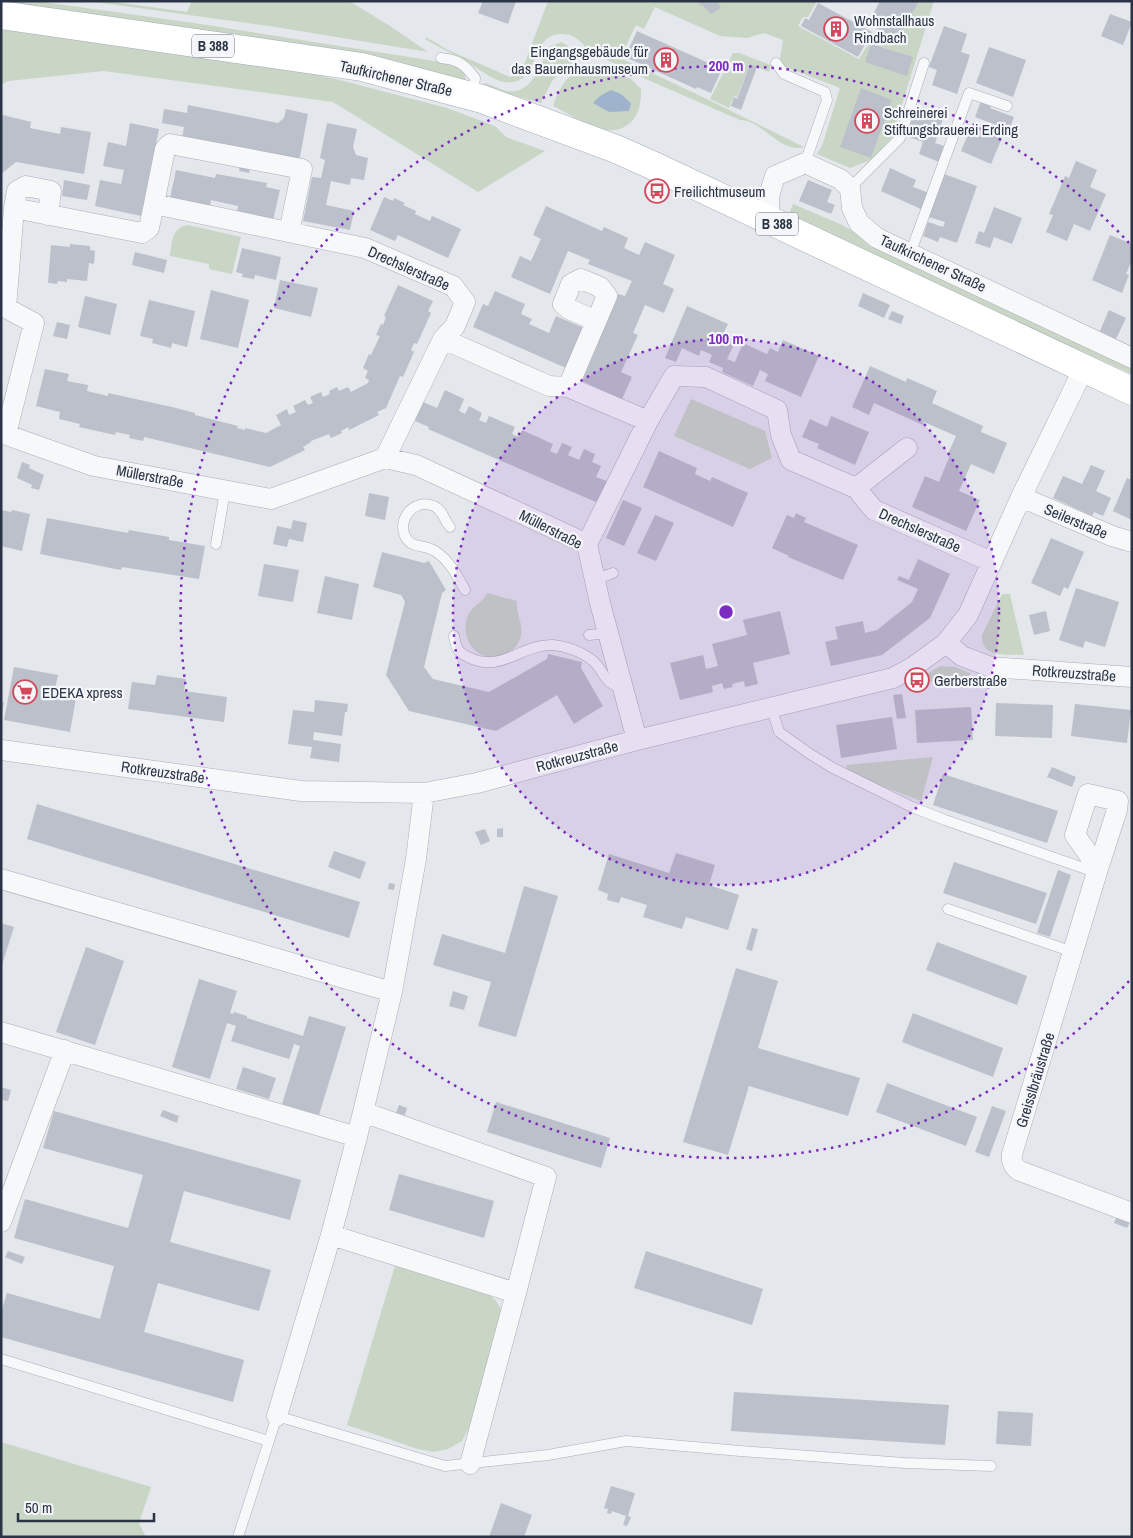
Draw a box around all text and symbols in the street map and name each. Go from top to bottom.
place label: Wohnstallhaus Rindbach [854,10,934,48]
building icon: Wohnstallhaus Rindbach [823,16,849,42]
road number: B 388 [192,34,234,58]
place label: Eingangsgebäude für das Bauernhausmuseum [511,41,648,79]
building icon: Eingangsgebäude für das Bauernhausmuseum [653,47,679,73]
street label: Taufkirchener Straße [338,55,455,101]
text: 200 m [709,55,743,76]
place label: Schreinerei Stiftungsbrauerei Erding [884,102,1018,140]
building icon: Schreinerei Stiftungsbrauerei Erding [854,108,880,134]
bus stop icon: Freilichtmuseum [644,178,670,204]
place label: Freilichtmuseum [674,181,766,202]
road number: B 388 [756,212,798,235]
street label: Taufkirchener Straße [876,229,990,297]
street label: Drechslerstraße [365,241,453,295]
text: 100 m [709,328,743,349]
street label: Müllerstraße [114,459,186,493]
street label: Seilerstraße [1041,498,1111,544]
street label: Drechslerstraße [876,503,964,557]
street label: Müllerstraße [516,504,586,554]
centre of rings [717,603,735,621]
street label: Rotkreuzstraße [1031,660,1117,686]
bus stop icon: Gerberstraße [904,667,930,693]
place label: Gerberstraße [934,670,1007,691]
supermarket icon: EDEKA xpress [12,679,38,705]
place label: EDEKA xpress [42,682,123,703]
street label: Rotkreuzstraße [534,735,620,777]
street label: Rotkreuzstraße [120,756,206,788]
street label: Greisslbräustraße [1011,1030,1059,1130]
scale bar [18,1490,154,1522]
text: 50 m [25,1497,52,1518]

